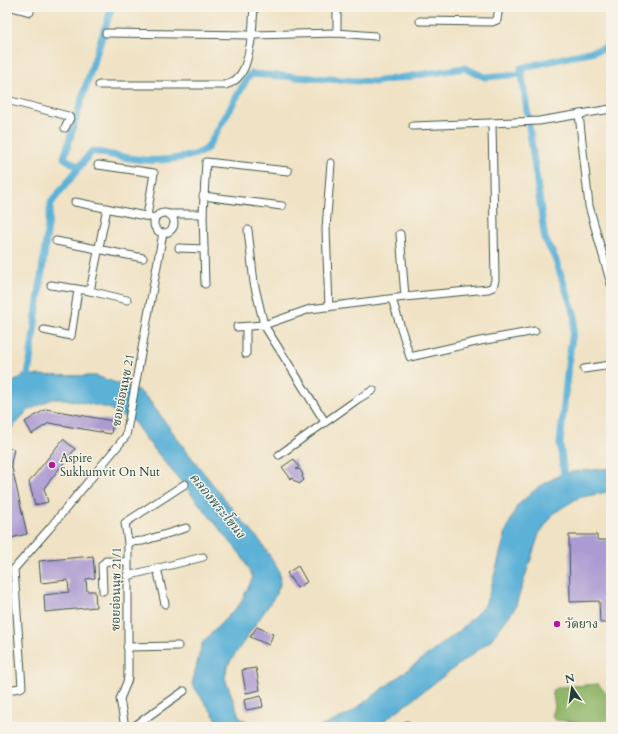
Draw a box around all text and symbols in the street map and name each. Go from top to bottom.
street label: ซอยอ่อนนุช 21 [108,352,138,428]
place label: Aspire Sukhumvit On Nut [60,450,160,480]
marker: Aspire Sukhumvit On Nut [47,460,57,470]
water label: คลองพระโขนง [185,468,250,543]
street label: ซอยอ่อนนุช 21/1 [107,547,125,631]
place label: วัดยาง [565,616,598,632]
marker: วัดยาง [552,619,562,629]
north arrow [552,668,592,708]
text: N [564,670,577,687]

